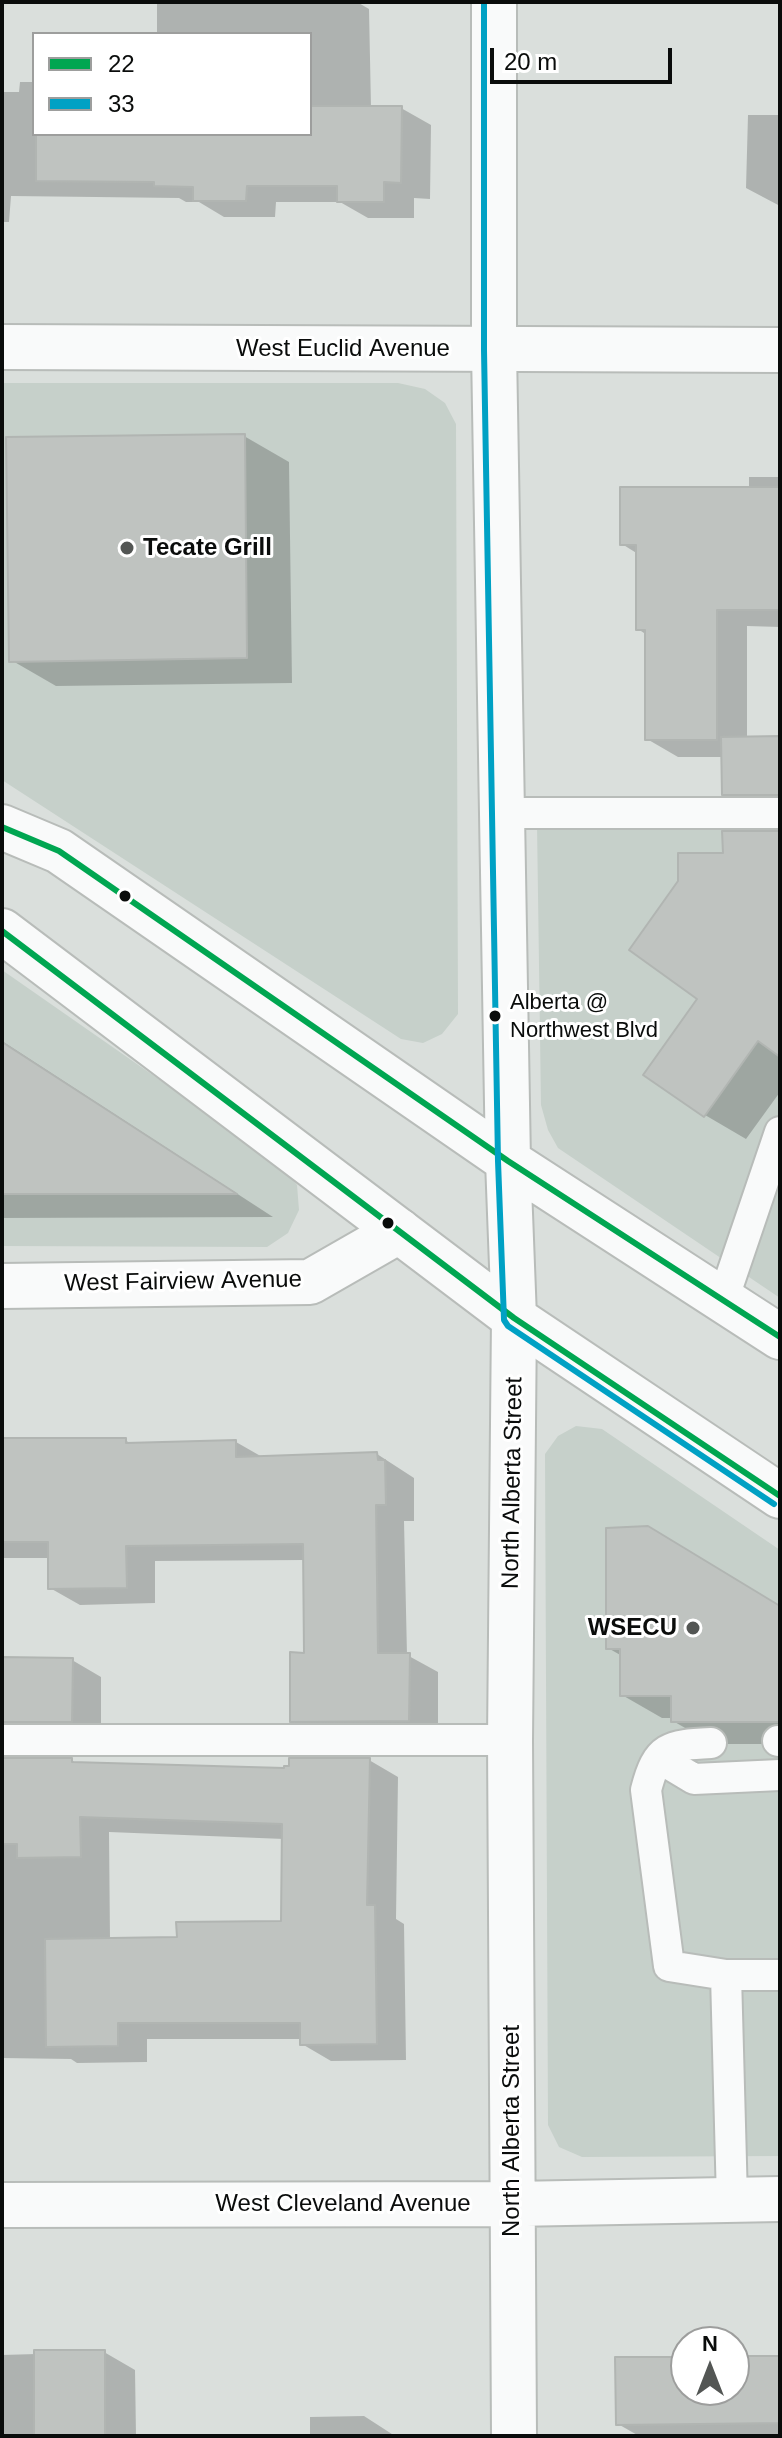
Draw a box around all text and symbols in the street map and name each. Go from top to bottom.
legend [32,32,312,136]
scale bar [494,32,676,82]
text: 20 m [504,48,557,75]
text: 22 [108,50,135,77]
text: 33 [108,90,135,117]
street label: West Euclid Avenue [236,335,450,363]
place label: Tecate Grill [143,534,272,562]
marker: Tecate Grill [118,539,136,557]
unlabelled marker [117,888,133,904]
place label: Alberta @ Northwest Blvd [510,990,658,1042]
marker: Alberta @ Northwest Blvd [487,1008,503,1024]
unlabelled marker [380,1215,396,1231]
street label: West Fairview Avenue [64,1266,302,1298]
street label: North Alberta Street [497,1377,529,1589]
place label: WSECU [588,1614,677,1642]
marker: WSECU [684,1619,702,1637]
street label: North Alberta Street [498,2025,526,2237]
street label: West Cleveland Avenue [215,2190,471,2218]
north arrow [670,2326,750,2406]
text: N [702,2331,718,2356]

